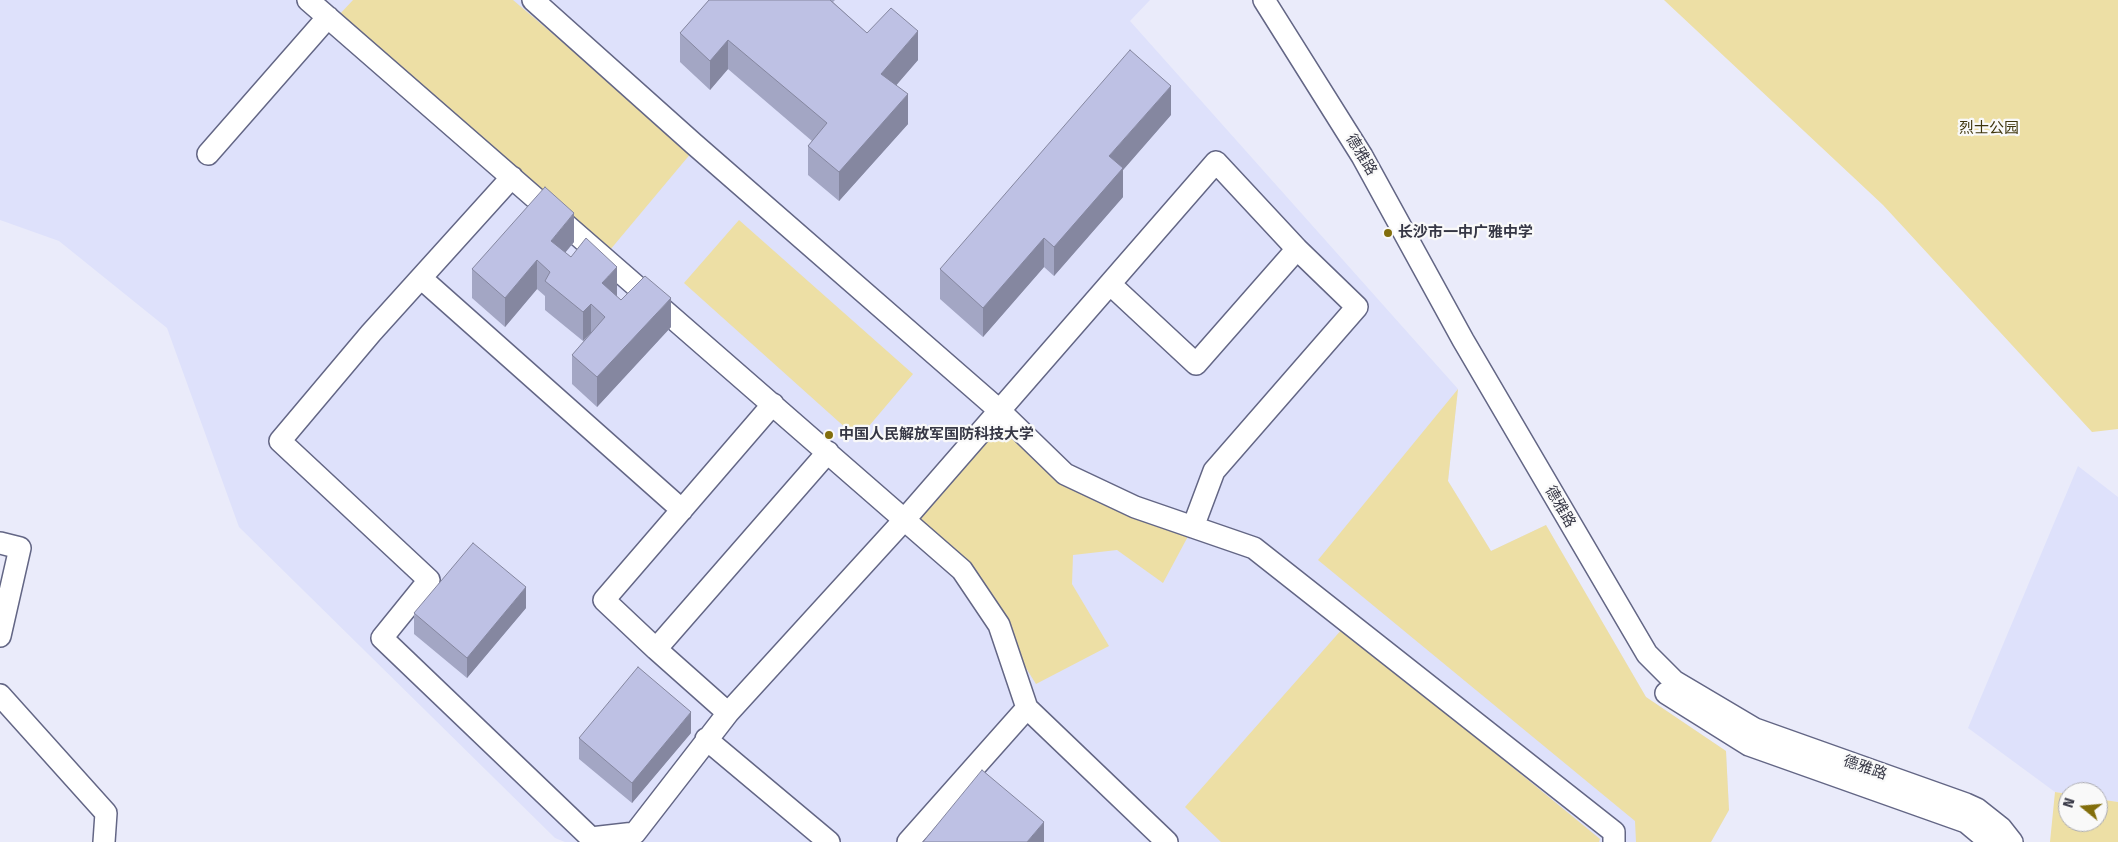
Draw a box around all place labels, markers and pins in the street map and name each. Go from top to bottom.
place label: 长沙市一中广雅中学 [1398,224,1533,242]
marker: 长沙市一中广雅中学 [1382,227,1394,239]
place label: 中国人民解放军国防科技大学 [839,426,1034,444]
marker: 中国人民解放军国防科技大学 [823,429,835,441]

